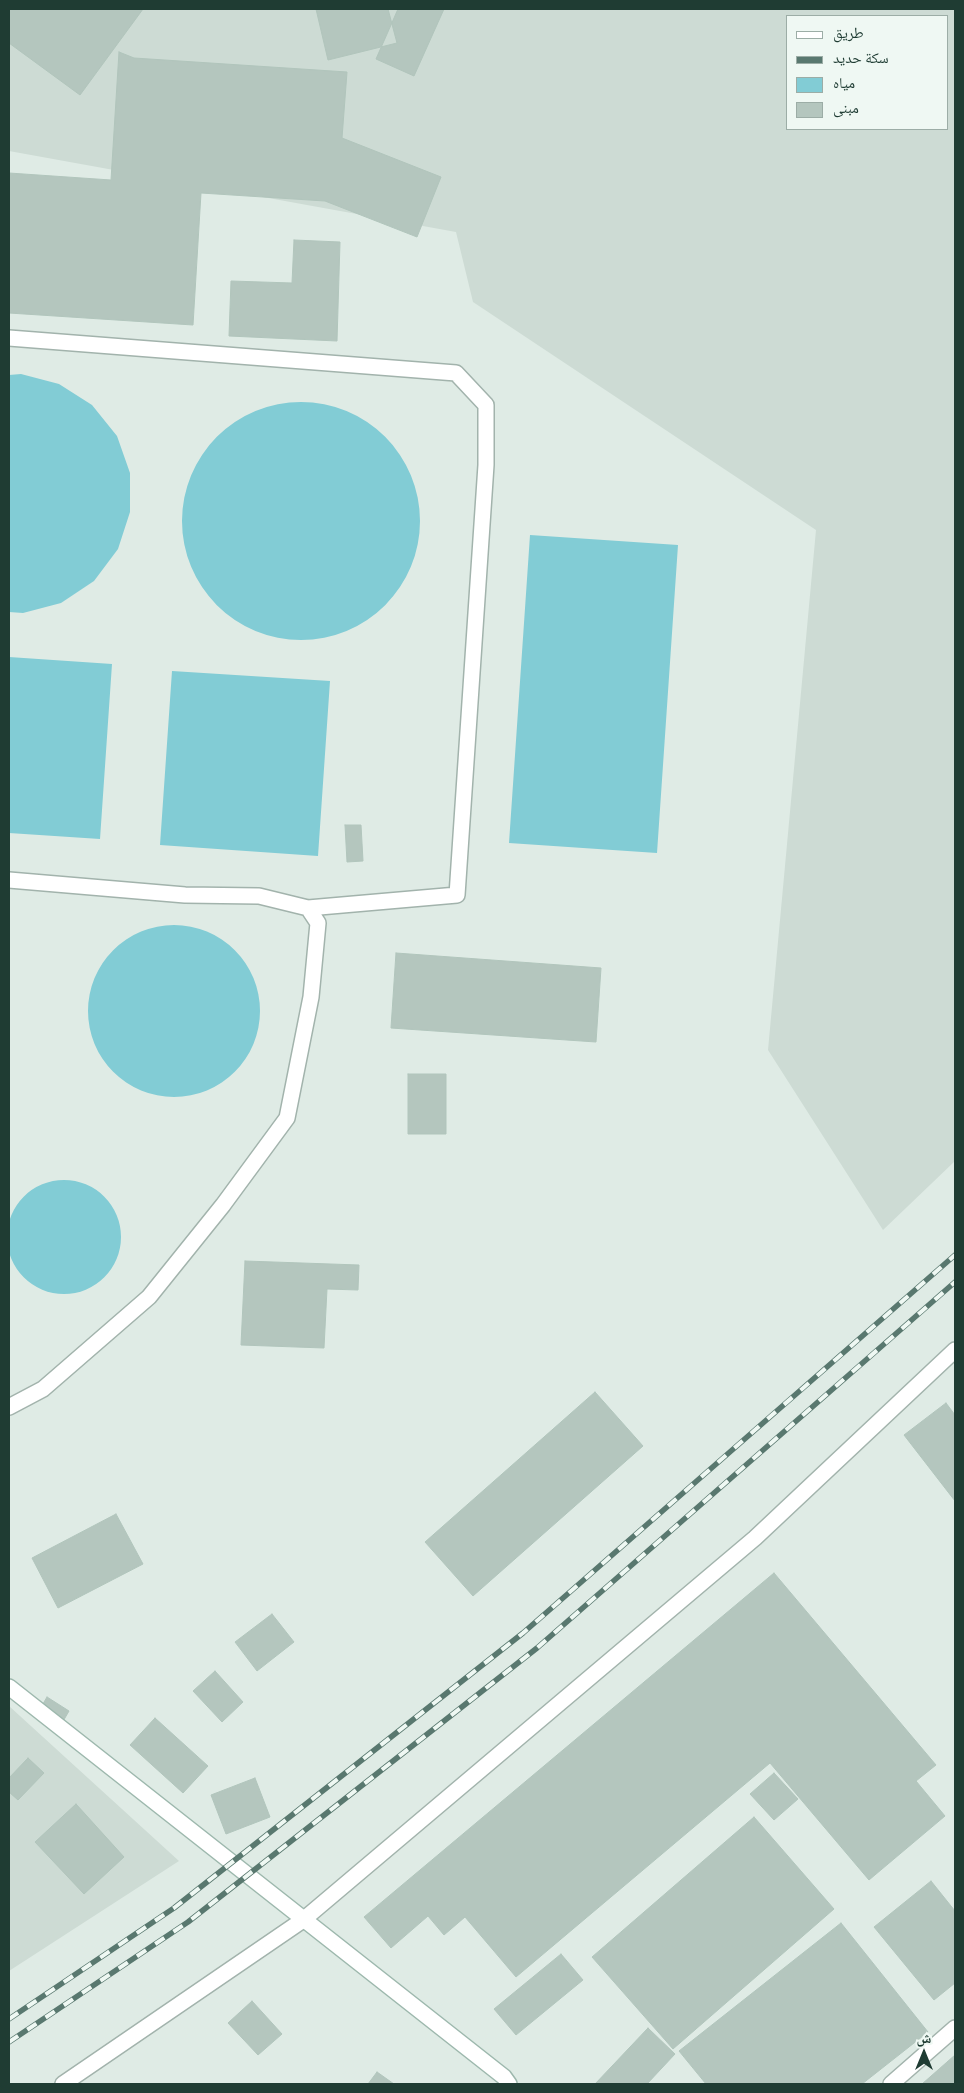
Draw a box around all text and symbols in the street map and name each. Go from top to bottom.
legend [786,15,949,130]
text: طريق [833,21,864,44]
text: سكة حديد [833,46,889,69]
text: مياه [833,71,855,94]
text: مبنى [833,96,859,119]
text: ش [917,2027,931,2048]
north arrow [899,2028,949,2078]

